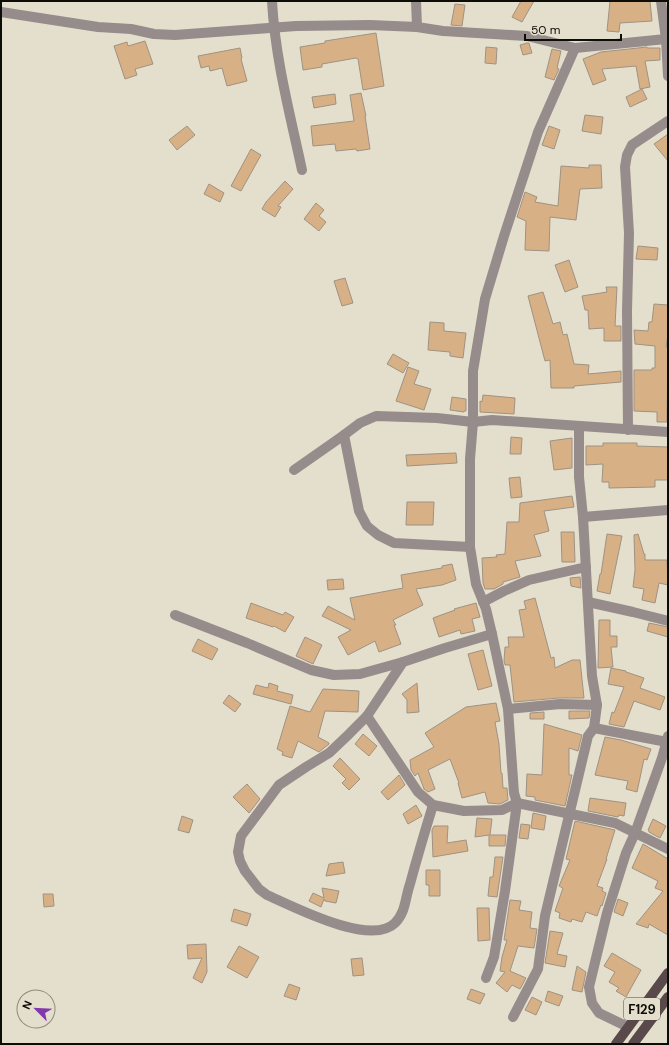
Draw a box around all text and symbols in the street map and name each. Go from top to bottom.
scale bar [525,16,621,42]
text: 50 m [531,22,560,38]
north arrow [16,989,56,1029]
text: N [19,998,35,1011]
road number: F129 [624,998,660,1020]

